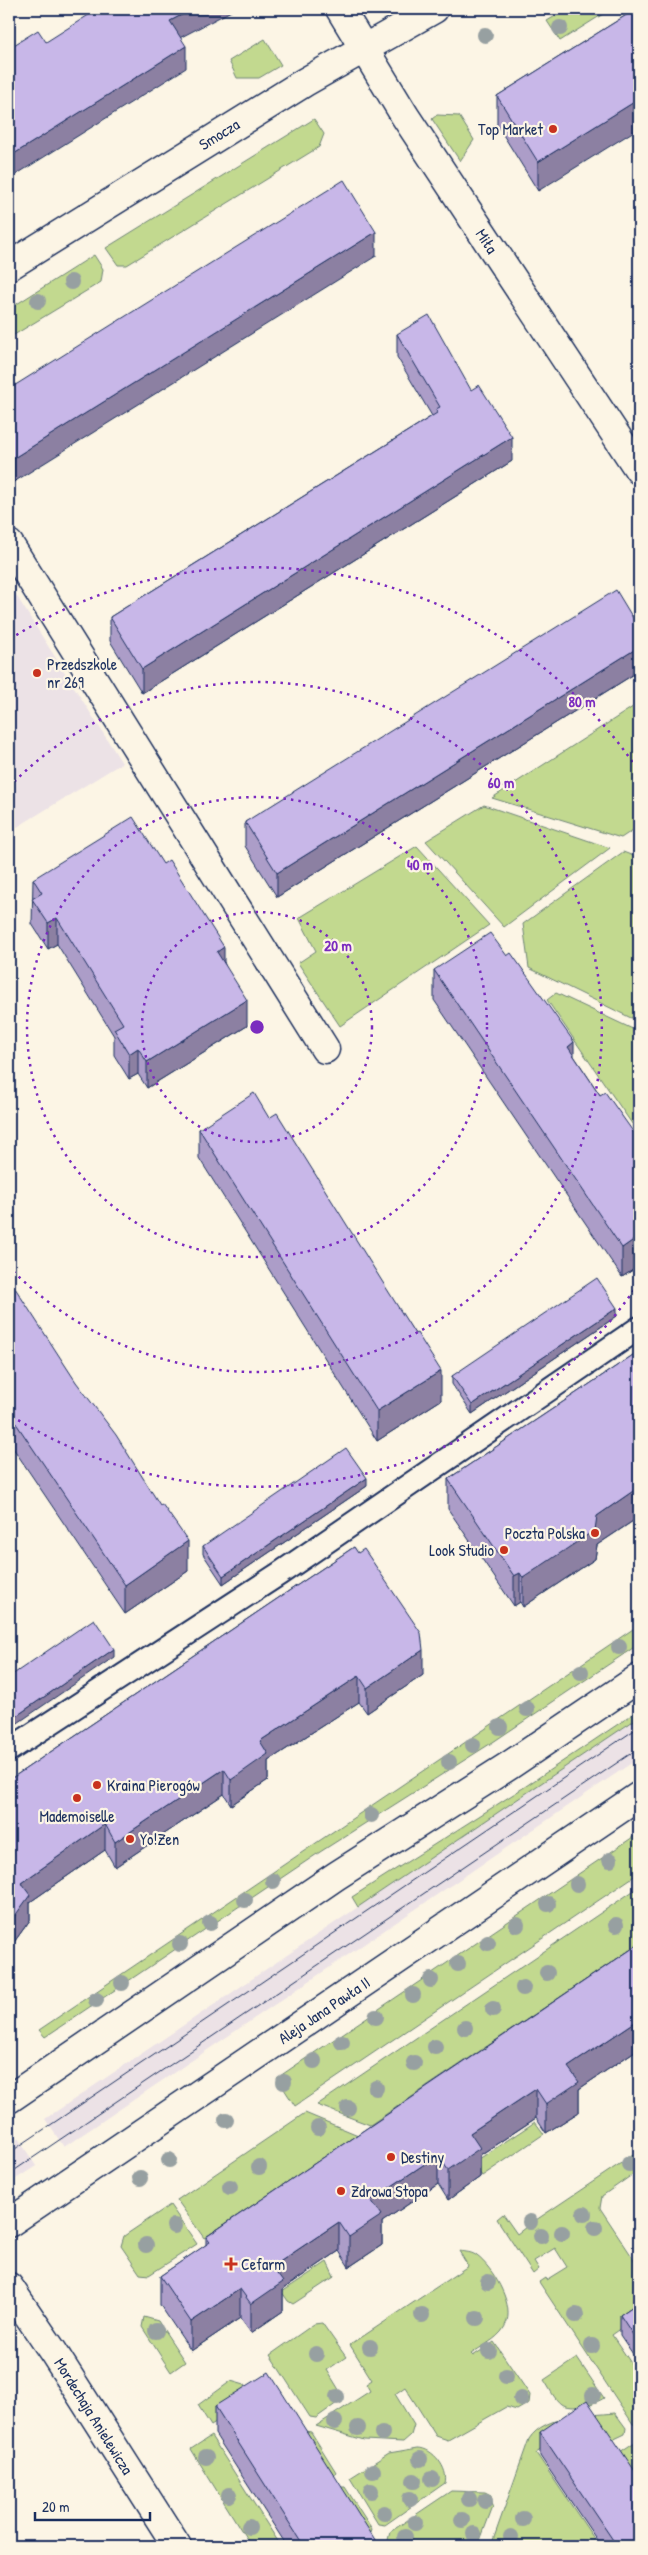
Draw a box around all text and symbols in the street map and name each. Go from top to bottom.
street label: Smocza [195,113,243,155]
place label: Top Market [478,118,543,140]
marker: Top Market [547,123,559,135]
street label: Miła [471,224,503,258]
place label: Przedszkole nr 269 [47,653,118,693]
marker: Przedszkole nr 269 [31,667,43,679]
text: 80 m [569,691,595,712]
text: 60 m [488,772,514,793]
text: 40 m [407,854,433,875]
text: 20 m [324,935,352,956]
centre of rings [248,1018,266,1036]
place label: Poczta Polska [505,1522,585,1544]
marker: Poczta Polska [589,1527,601,1539]
place label: Look Studio [429,1539,495,1561]
marker: Look Studio [498,1544,510,1556]
place label: Kraina Pierogów [107,1774,200,1796]
marker: Kraina Pierogów [91,1779,103,1791]
marker: Mademoiselle [71,1792,83,1804]
place label: Mademoiselle [39,1805,115,1827]
place label: Yo!Zen [140,1828,179,1850]
marker: Yo!Zen [124,1833,136,1845]
street label: Aleja Jana Pawła II [274,1971,374,2049]
place label: Destiny [401,2146,444,2168]
marker: Destiny [385,2151,397,2163]
place label: Zdrowa Stopa [351,2180,428,2202]
marker: Zdrowa Stopa [335,2185,347,2197]
place label: Cefarm [241,2253,285,2275]
marker: Cefarm [225,2258,237,2270]
street label: Mordechaja Anielewicza [49,2354,139,2478]
scale bar [35,2490,150,2522]
text: 20 m [42,2496,69,2517]

